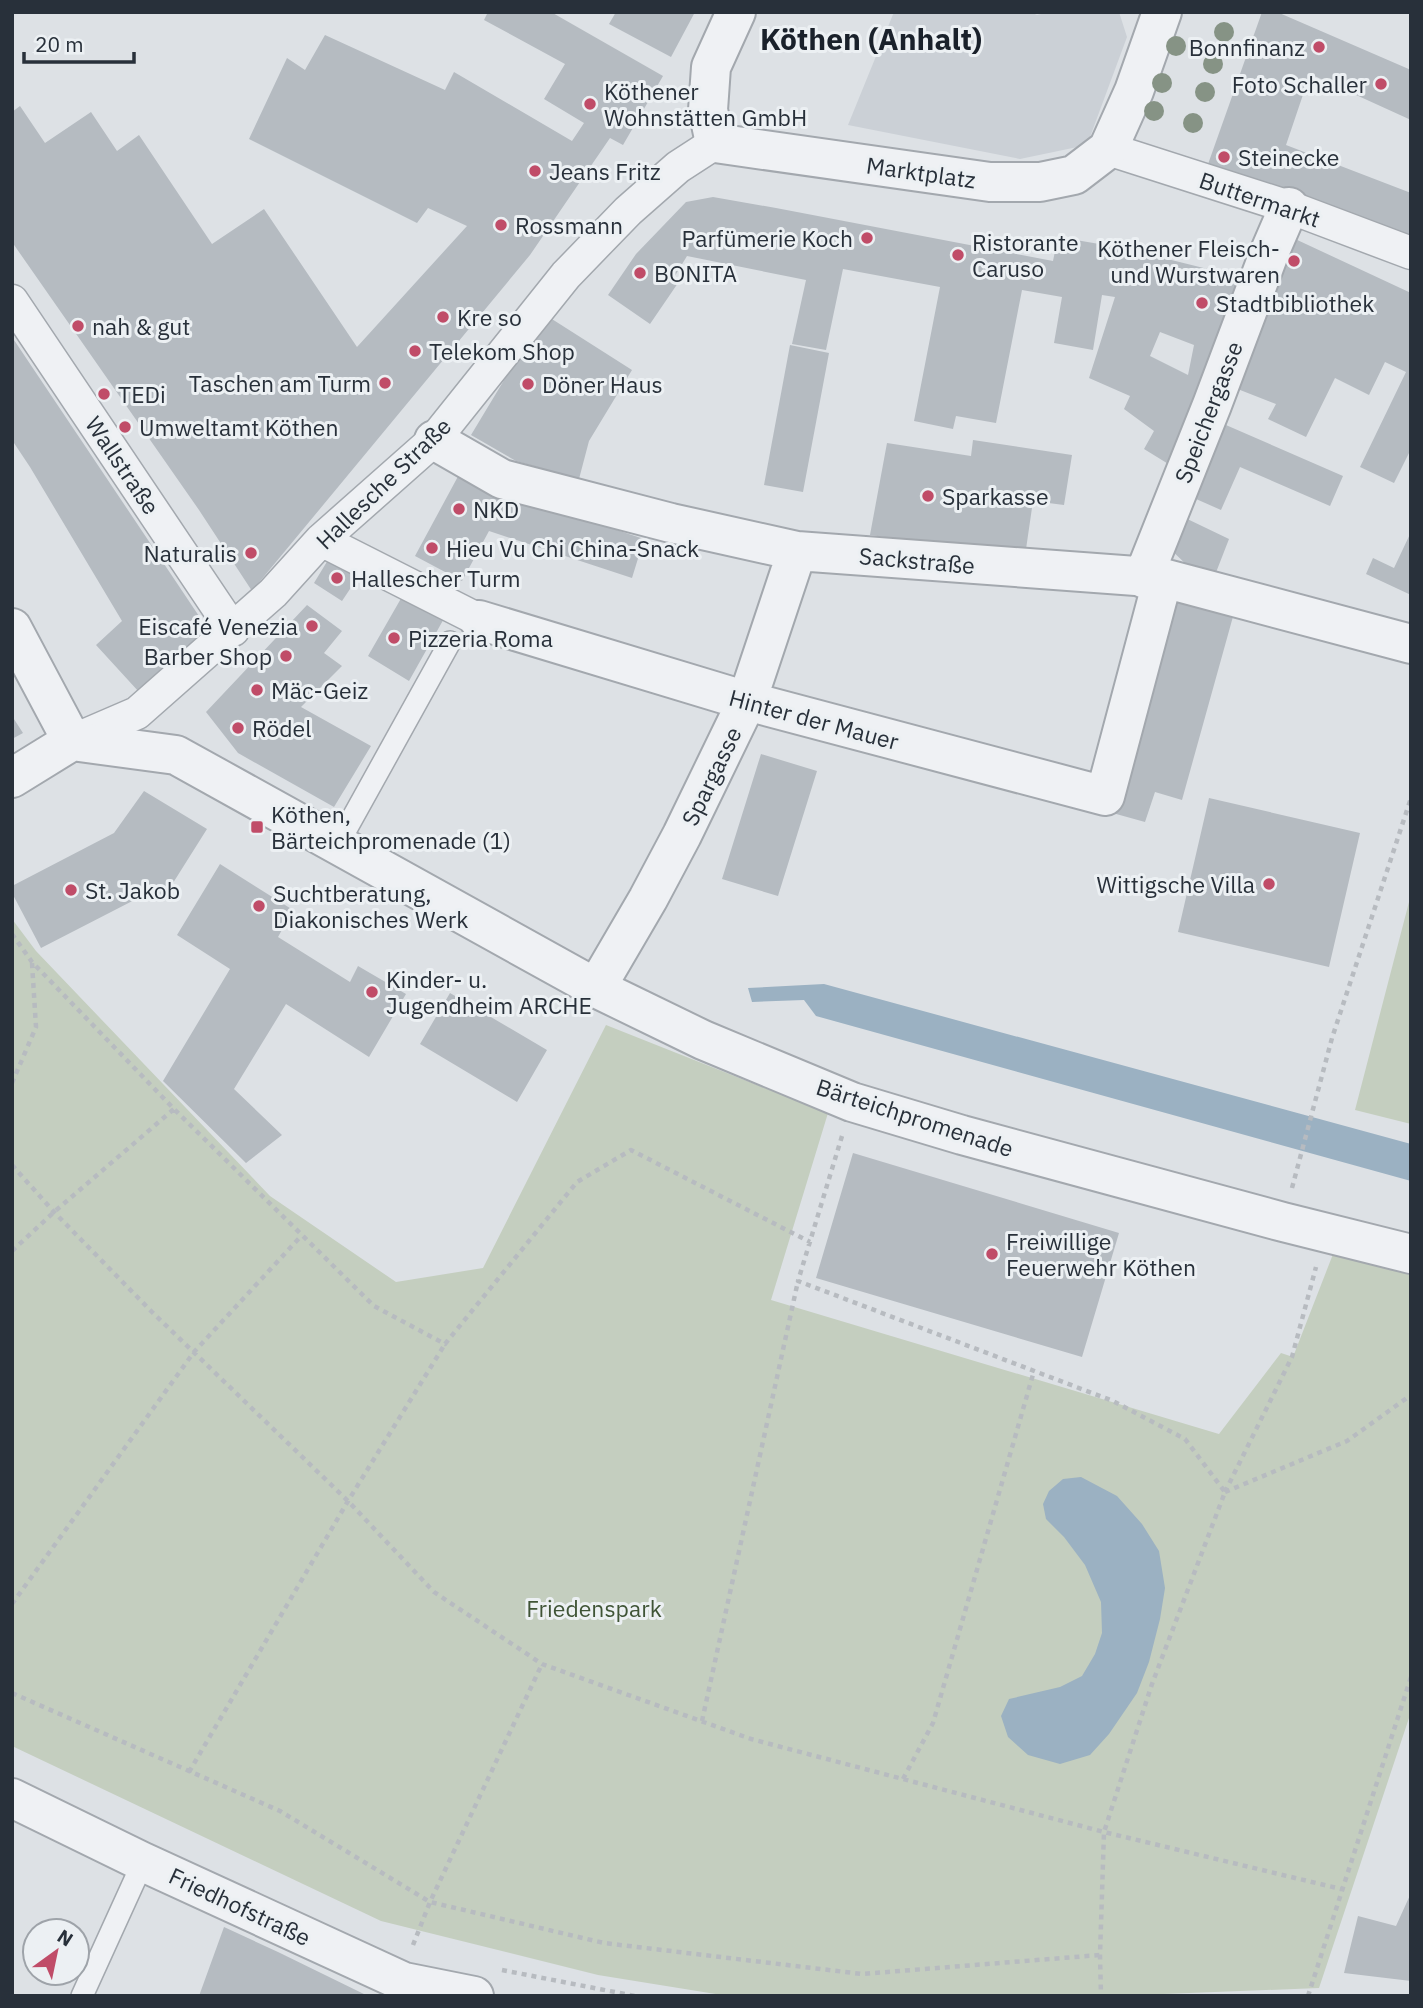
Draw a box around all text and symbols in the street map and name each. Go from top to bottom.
district label: Köthen (Anhalt) [760,19,982,58]
scale bar [24,21,135,65]
text: 20 m [35,30,84,58]
place label: Bonnfinanz [1189,32,1305,62]
marker: Bonnfinanz [1311,39,1327,55]
place label: Foto Schaller [1232,69,1368,99]
place label: Köthener Wohnstätten GmbH [604,76,807,132]
marker: Foto Schaller [1373,76,1389,92]
marker: Köthener Wohnstätten GmbH [582,96,598,112]
place label: Steinecke [1238,142,1339,172]
street label: Marktplatz [864,149,978,195]
marker: Steinecke [1216,149,1232,165]
place label: Jeans Fritz [549,156,661,186]
marker: Jeans Fritz [527,163,543,179]
street label: Buttermarkt [1196,164,1324,234]
place label: Rossmann [515,210,623,240]
marker: Rossmann [493,217,509,233]
place label: Parfümerie Koch [681,223,853,253]
place label: Ristorante Caruso [972,227,1079,283]
marker: Parfümerie Koch [859,230,875,246]
place label: Köthener Fleisch- und Wurstwaren [1097,233,1280,289]
marker: Ristorante Caruso [950,247,966,263]
marker: Köthener Fleisch- und Wurstwaren [1286,253,1302,269]
place label: BONITA [654,258,737,288]
marker: BONITA [632,265,648,281]
place label: Stadtbibliothek [1216,288,1374,318]
marker: Stadtbibliothek [1194,295,1210,311]
place label: Kre so [457,302,522,332]
marker: Kre so [435,309,451,325]
place label: nah & gut [92,311,190,341]
marker: nah & gut [70,318,86,334]
place label: Telekom Shop [429,336,575,366]
street label: Speichergasse [1167,337,1249,487]
marker: Telekom Shop [407,343,423,359]
place label: Taschen am Turm [189,368,371,398]
place label: Döner Haus [542,369,663,399]
marker: Taschen am Turm [377,375,393,391]
marker: Döner Haus [520,376,536,392]
place label: TEDi [118,379,166,409]
marker: TEDi [96,386,112,402]
street label: Wallstraße [79,410,167,520]
street label: Hallesche Straße [309,411,457,555]
place label: Umweltamt Köthen [139,412,339,442]
marker: Umweltamt Köthen [117,419,133,435]
place label: Sparkasse [942,481,1049,511]
marker: Sparkasse [920,488,936,504]
place label: NKD [473,494,519,524]
marker: NKD [451,501,467,517]
place label: Hieu Vu Chi China-Snack [446,533,699,563]
place label: Naturalis [143,538,237,568]
marker: Hieu Vu Chi China-Snack [424,540,440,556]
street label: Sackstraße [858,540,976,580]
marker: Naturalis [243,545,259,561]
place label: Hallescher Turm [351,563,521,593]
marker: Hallescher Turm [329,570,345,586]
place label: Eiscafé Venezia [138,611,298,641]
marker: Eiscafé Venezia [304,618,320,634]
place label: Pizzeria Roma [408,623,553,653]
marker: Pizzeria Roma [386,630,402,646]
place label: Barber Shop [144,641,272,671]
marker: Barber Shop [278,648,294,664]
place label: Mäc-Geiz [271,675,368,705]
marker: Mäc-Geiz [249,682,265,698]
street label: Hinter der Mauer [726,682,903,756]
place label: Rödel [252,713,311,743]
marker: Rödel [230,720,246,736]
street label: Spargasse [674,722,748,830]
place label: Köthen, Bärteichpromenade (1) [271,799,511,855]
marker: Köthen, Bärteichpromenade (1) [249,819,265,835]
place label: Wittigsche Villa [1097,869,1255,899]
place label: St. Jakob [85,875,180,905]
marker: Wittigsche Villa [1261,876,1277,892]
place label: Suchtberatung, Diakonisches Werk [273,878,468,934]
marker: St. Jakob [63,882,79,898]
marker: Suchtberatung, Diakonisches Werk [251,898,267,914]
place label: Kinder- u. Jugendheim ARCHE [386,964,592,1020]
marker: Kinder- u. Jugendheim ARCHE [364,984,380,1000]
street label: Bärteichpromenade [813,1071,1017,1163]
place label: Freiwillige Feuerwehr Köthen [1006,1226,1196,1282]
marker: Freiwillige Feuerwehr Köthen [984,1246,1000,1262]
park label: Friedenspark [526,1593,662,1623]
street label: Friedhofstraße [164,1860,316,1952]
north arrow [21,1917,91,1987]
text: N [53,1924,78,1952]

